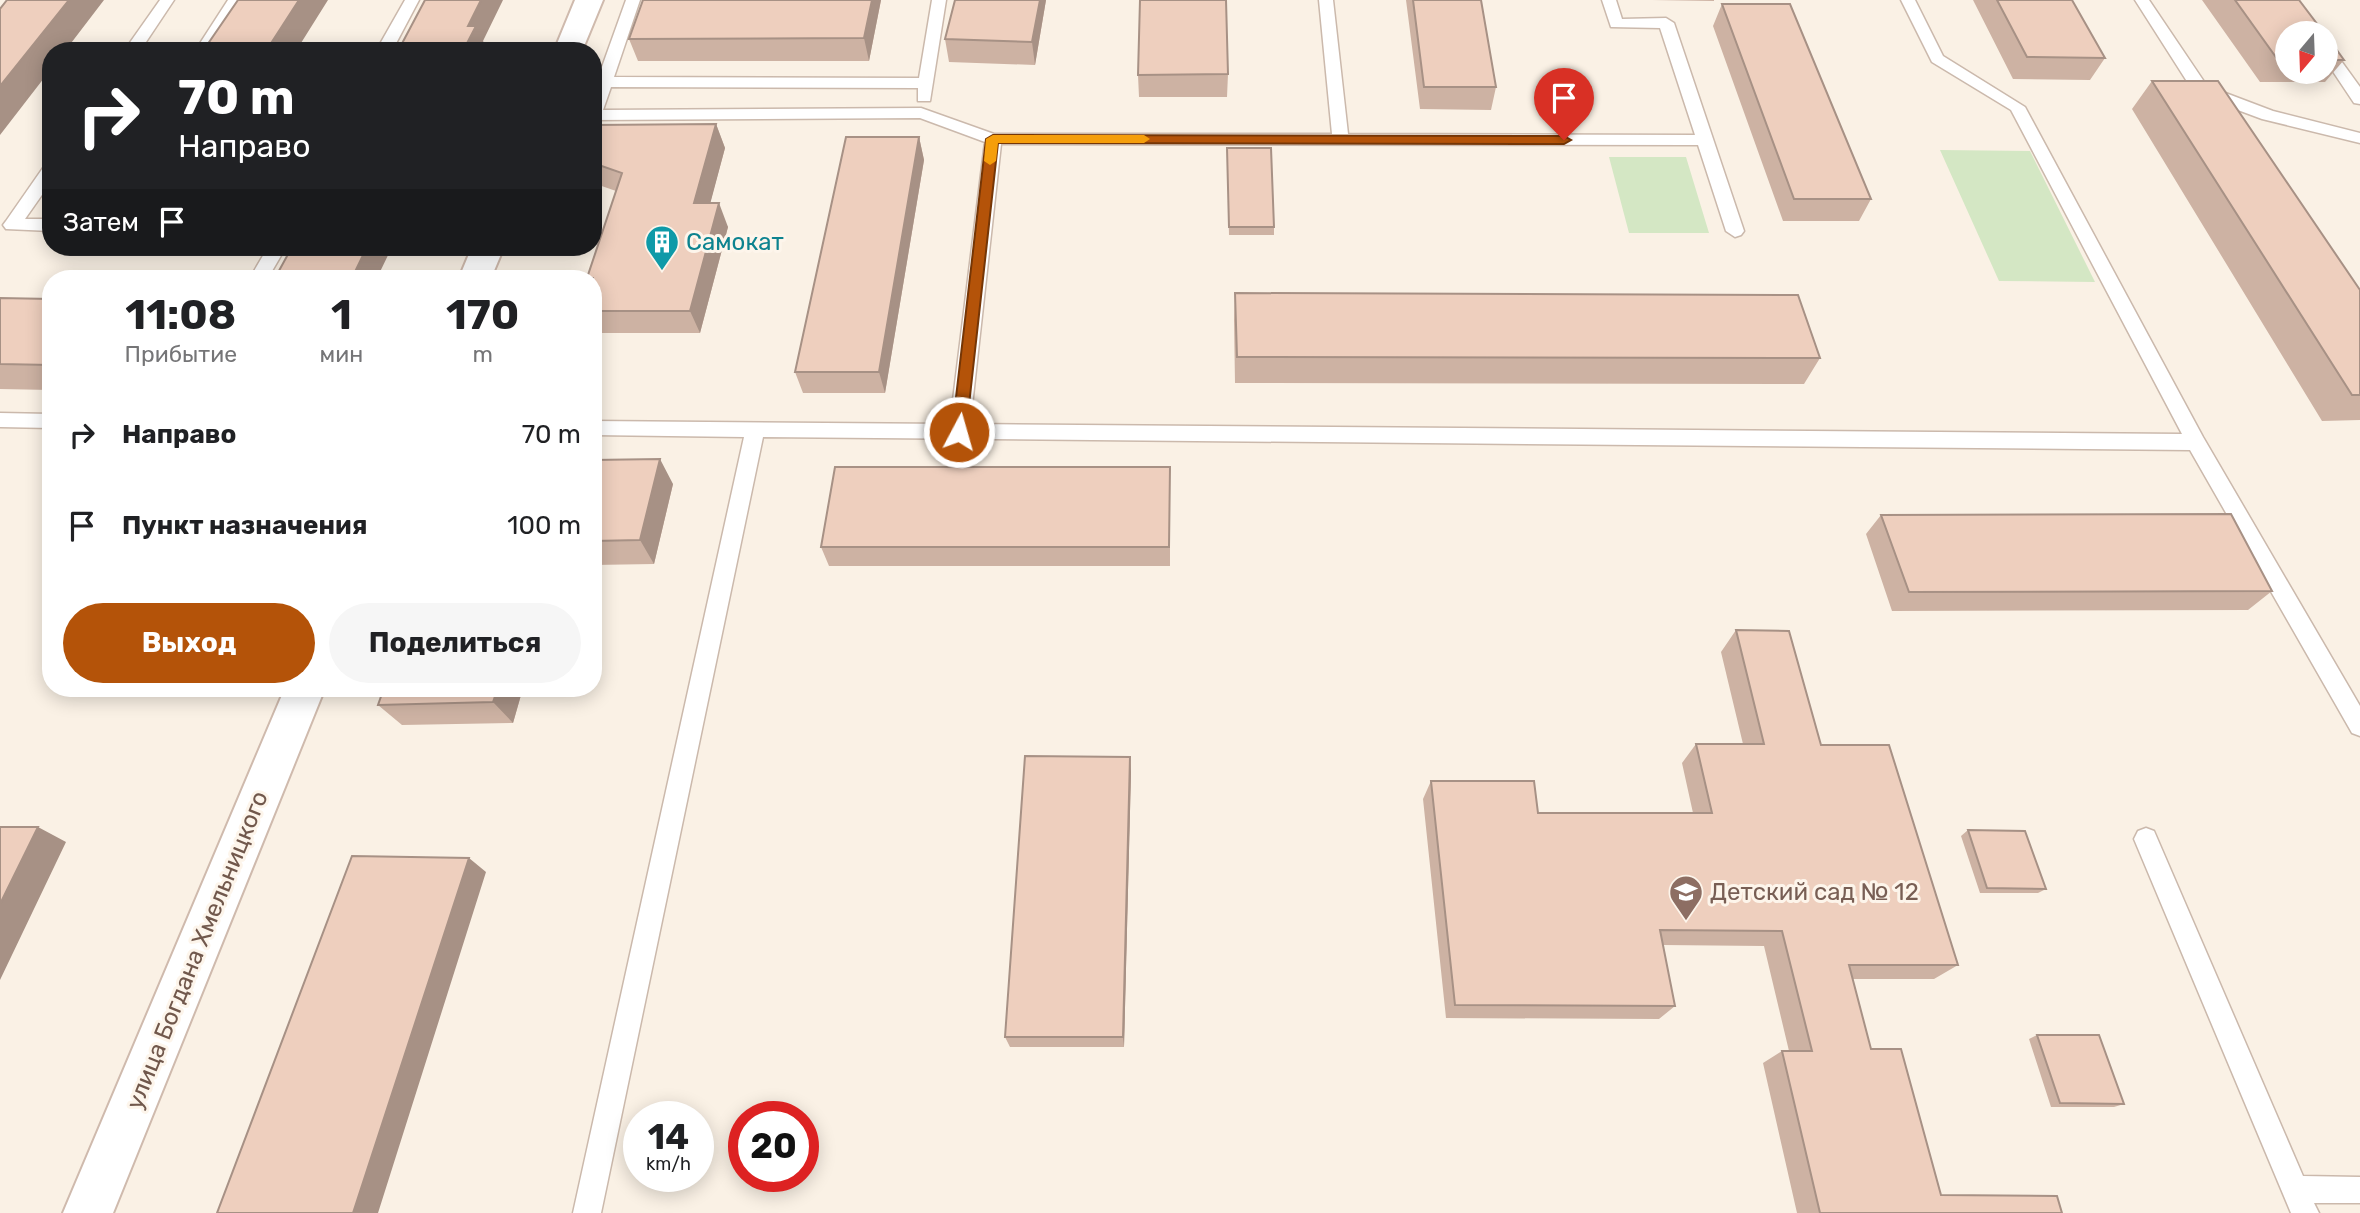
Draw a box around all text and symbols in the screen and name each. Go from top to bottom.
north arrow [2275,21,2338,84]
map controls [2275,21,2338,84]
text: 70 m [178,68,295,126]
pin [1534,68,1594,140]
icon: right [63,70,154,161]
icon: arrive [1545,79,1583,117]
text: Направо [178,127,311,165]
icon: arrive [153,203,191,241]
text: Затем [63,207,139,238]
building icon: Самокат [643,223,681,272]
place label: Самокат [686,228,784,256]
text: 11:08 [125,290,236,340]
text: 1 [331,290,352,340]
text: 170 [446,290,519,340]
text: Прибытие [125,340,237,368]
text: мин [320,340,363,368]
text: m [472,340,493,368]
position arrow [922,395,996,469]
icon: right [63,416,101,454]
text: Направо [122,419,236,450]
text: 70 m [522,419,581,450]
icon: arrive [63,507,101,545]
text: Пункт назначения [122,510,367,541]
text: 100 m [507,510,581,541]
button: Выход [63,603,315,683]
button: Поделиться [329,603,581,683]
street label: улица Богдана Хмельницкого [120,787,274,1113]
school or university icon: Детский сад № 12 [1667,873,1705,922]
place label: Детский сад № 12 [1710,878,1919,906]
speed limit sign: 20 [728,1101,819,1192]
text: 14 [648,1116,689,1158]
text: km/h [646,1153,691,1175]

